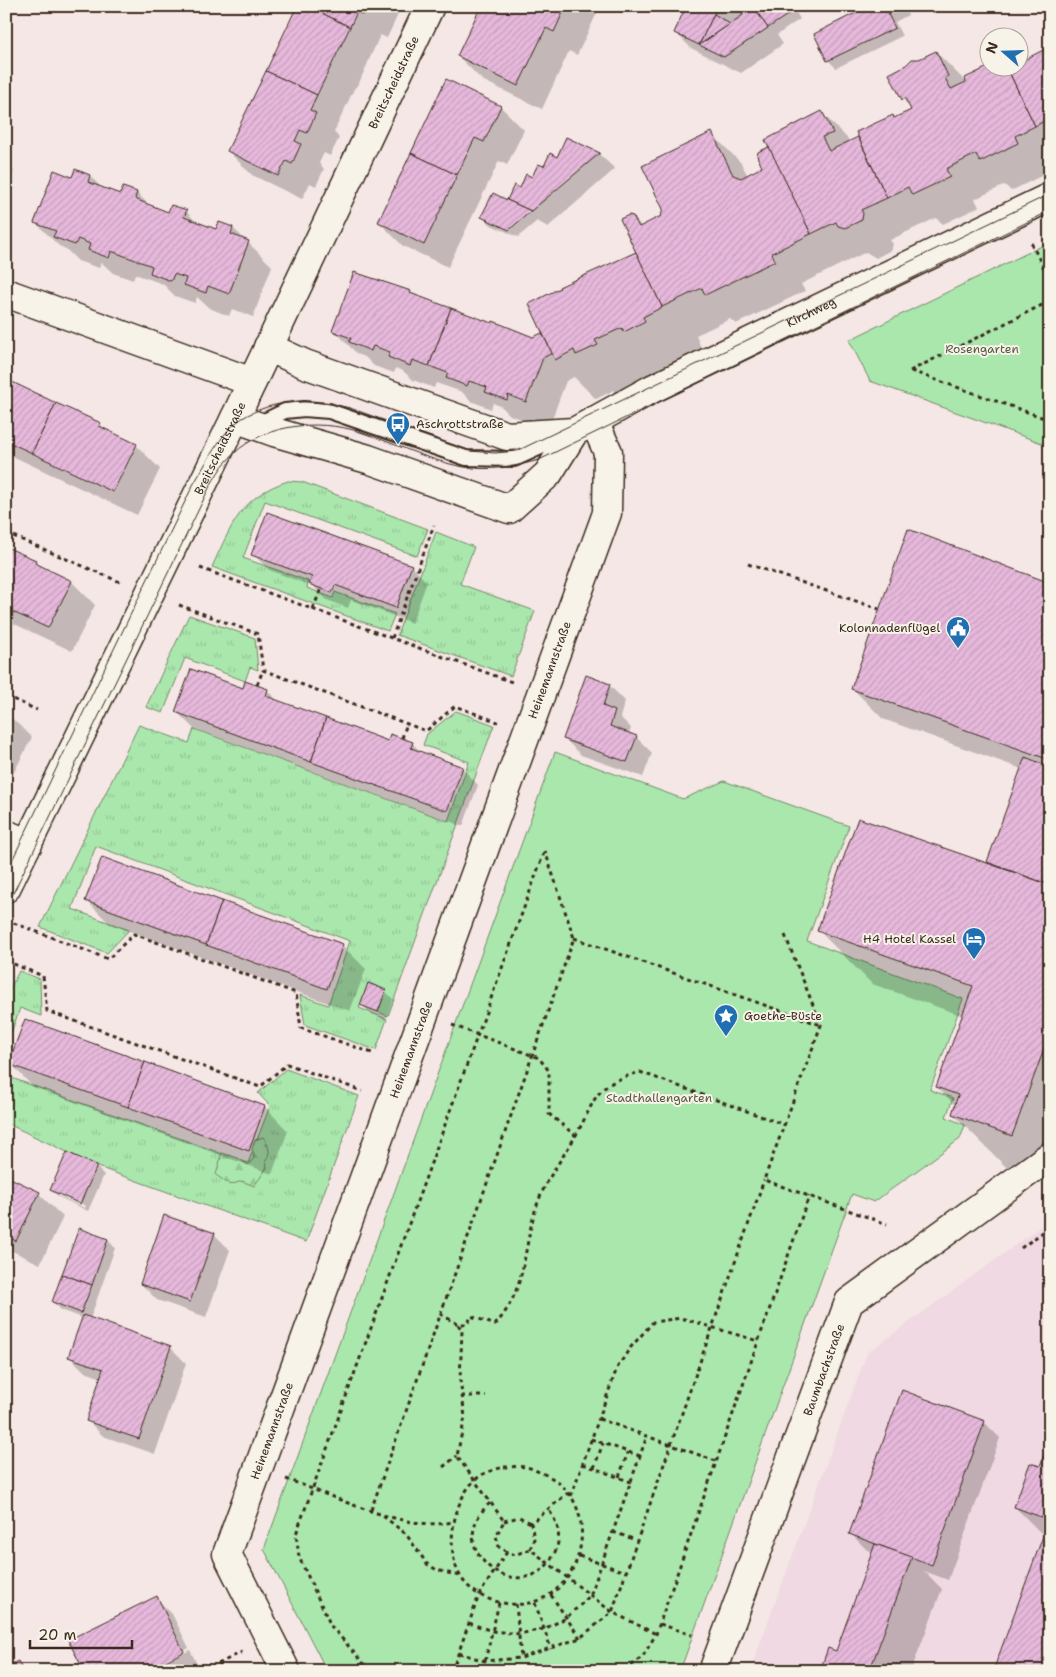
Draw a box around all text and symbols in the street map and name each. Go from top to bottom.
north arrow [978,28,1028,78]
street label: Breitscheidstraße [365,33,423,132]
text: N [981,39,1002,56]
street label: Kirchweg [784,293,839,331]
park label: Rosengarten [945,341,1019,357]
street label: Breitscheidstraße [191,399,250,497]
bus stop icon: Aschrottstraße [385,411,411,445]
place label: Aschrottstraße [416,416,504,432]
public building icon: Kolonnadenflügel [945,615,971,649]
street label: Heinemannstraße [525,619,575,721]
place label: Kolonnadenflügel [839,620,940,636]
hotel icon: H4 Hotel Kassel [961,926,987,960]
place label: H4 Hotel Kassel [863,931,956,947]
street label: Heinemannstraße [386,998,436,1101]
place icon: Goethe-Büste [713,1003,739,1037]
place label: Goethe-Büste [744,1008,822,1024]
park label: Stadthallengarten [606,1090,712,1106]
street label: Baumbachstraße [800,1321,848,1418]
street label: Heinemannstraße [247,1380,297,1482]
scale bar [30,1617,132,1649]
text: 20 m [38,1625,77,1645]

